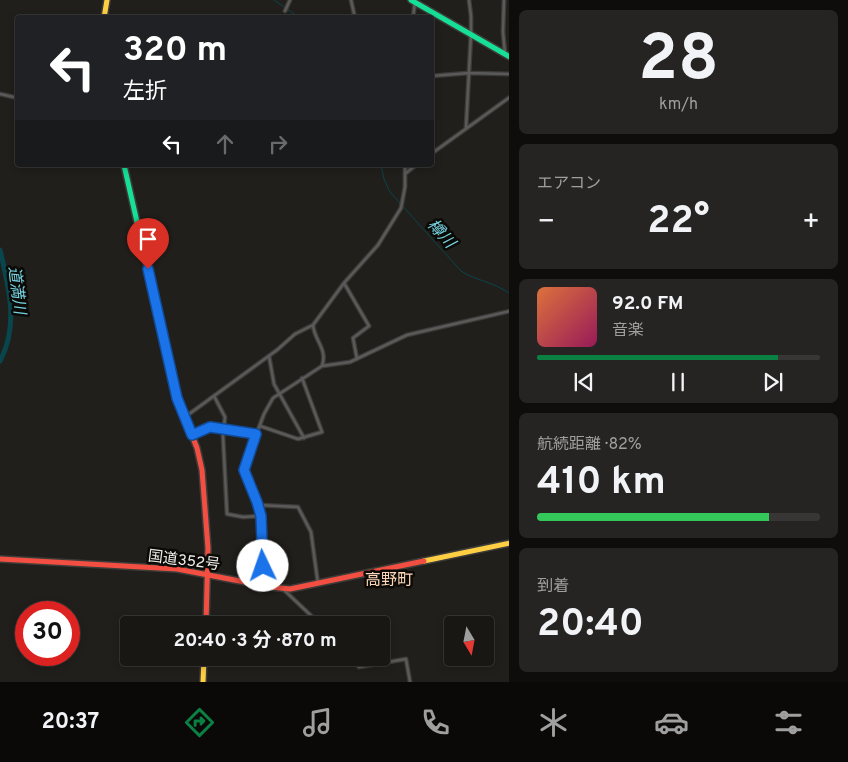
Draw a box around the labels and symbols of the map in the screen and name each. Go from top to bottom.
water label: 樽川 [422,216,460,254]
pin [127,218,169,269]
water label: 道満川 [3,265,29,317]
position arrow [236,539,288,591]
street label: 国道352号 [147,548,221,575]
district label: 高野町 [365,571,413,591]
speed limit sign: 30 [15,601,80,666]
north arrow [444,616,494,666]

